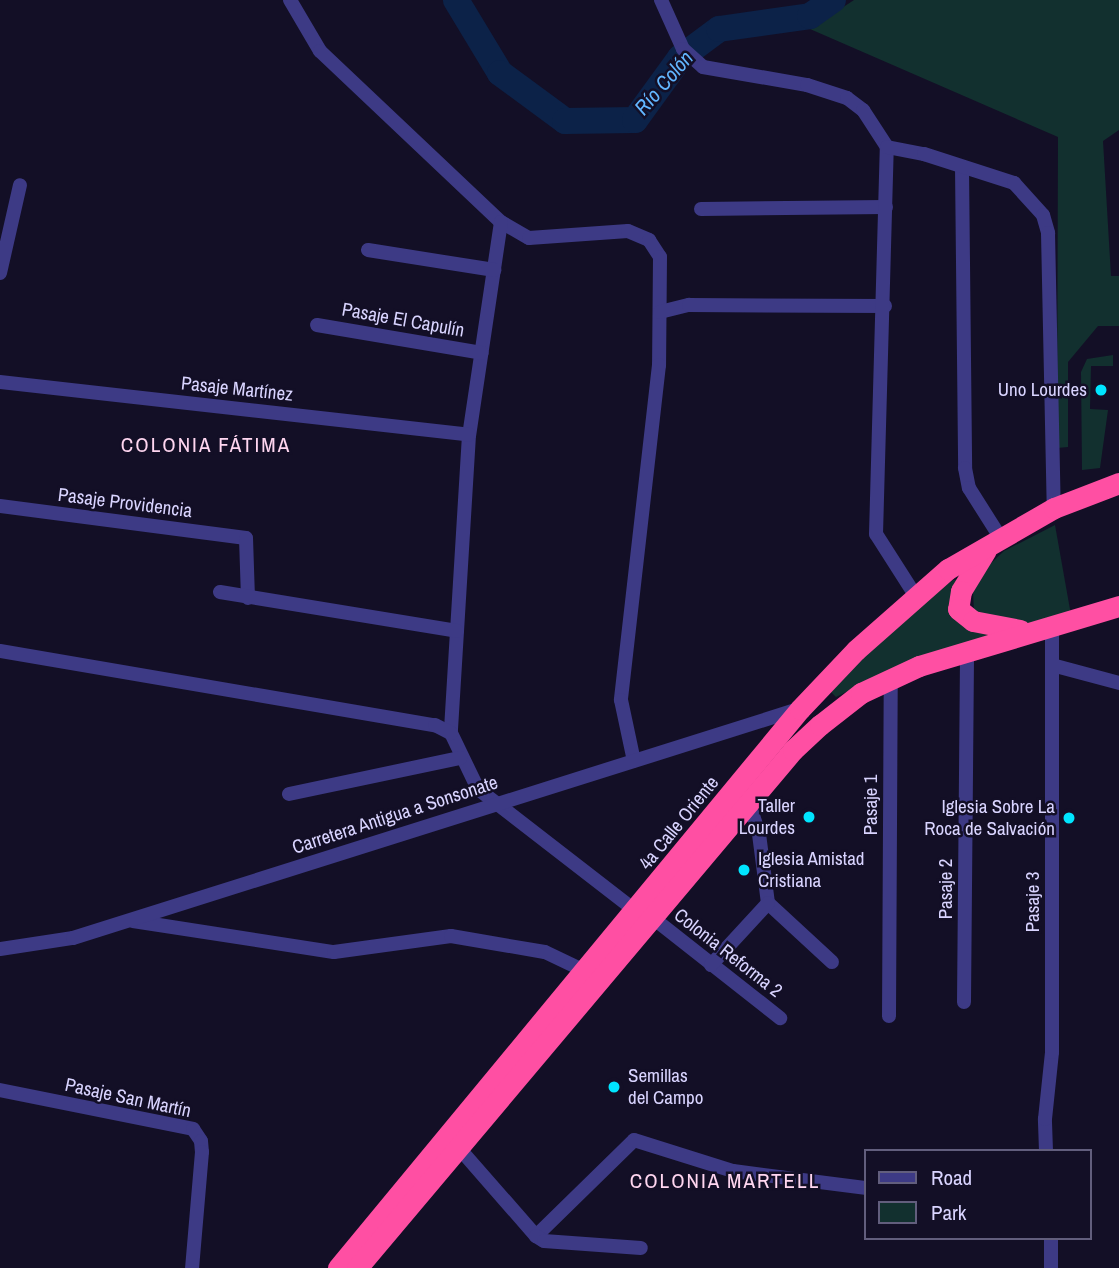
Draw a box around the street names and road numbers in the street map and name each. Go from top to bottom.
street label: Pasaje El Capulín [340,298,466,342]
street label: Pasaje Martínez [180,372,294,406]
street label: Pasaje Providencia [57,483,193,523]
street label: Carretera Antigua a Sonsonate [289,771,501,859]
street label: 4a Calle Oriente [634,772,724,874]
street label: Pasaje 1 [860,775,882,835]
street label: Pasaje 2 [935,859,957,919]
street label: Pasaje 3 [1022,872,1044,932]
street label: Colonia Reforma 2 [669,904,787,1002]
street label: Pasaje San Martín [63,1074,193,1122]

